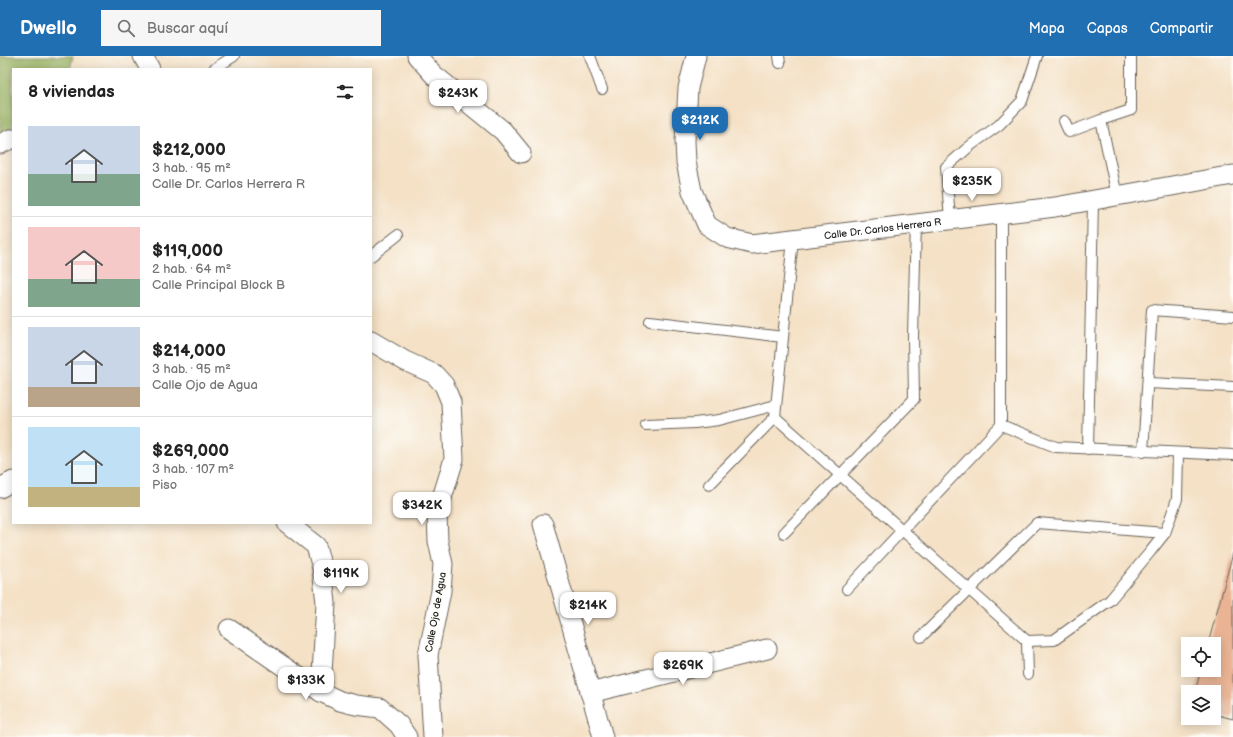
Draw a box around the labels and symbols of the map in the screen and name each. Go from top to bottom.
pin: $243K [430,80,486,114]
pin: $212K [672,107,728,141]
pin: $235K [944,168,1000,202]
street label: Calle Dr. Carlos Herrera R [823,216,942,242]
pin: $342K [394,492,450,526]
pin: $119K [313,560,369,594]
street label: Calle Ojo de Agua [423,571,449,653]
pin: $214K [560,592,616,626]
pin: $269K [655,652,711,686]
pin: $133K [278,667,334,701]

